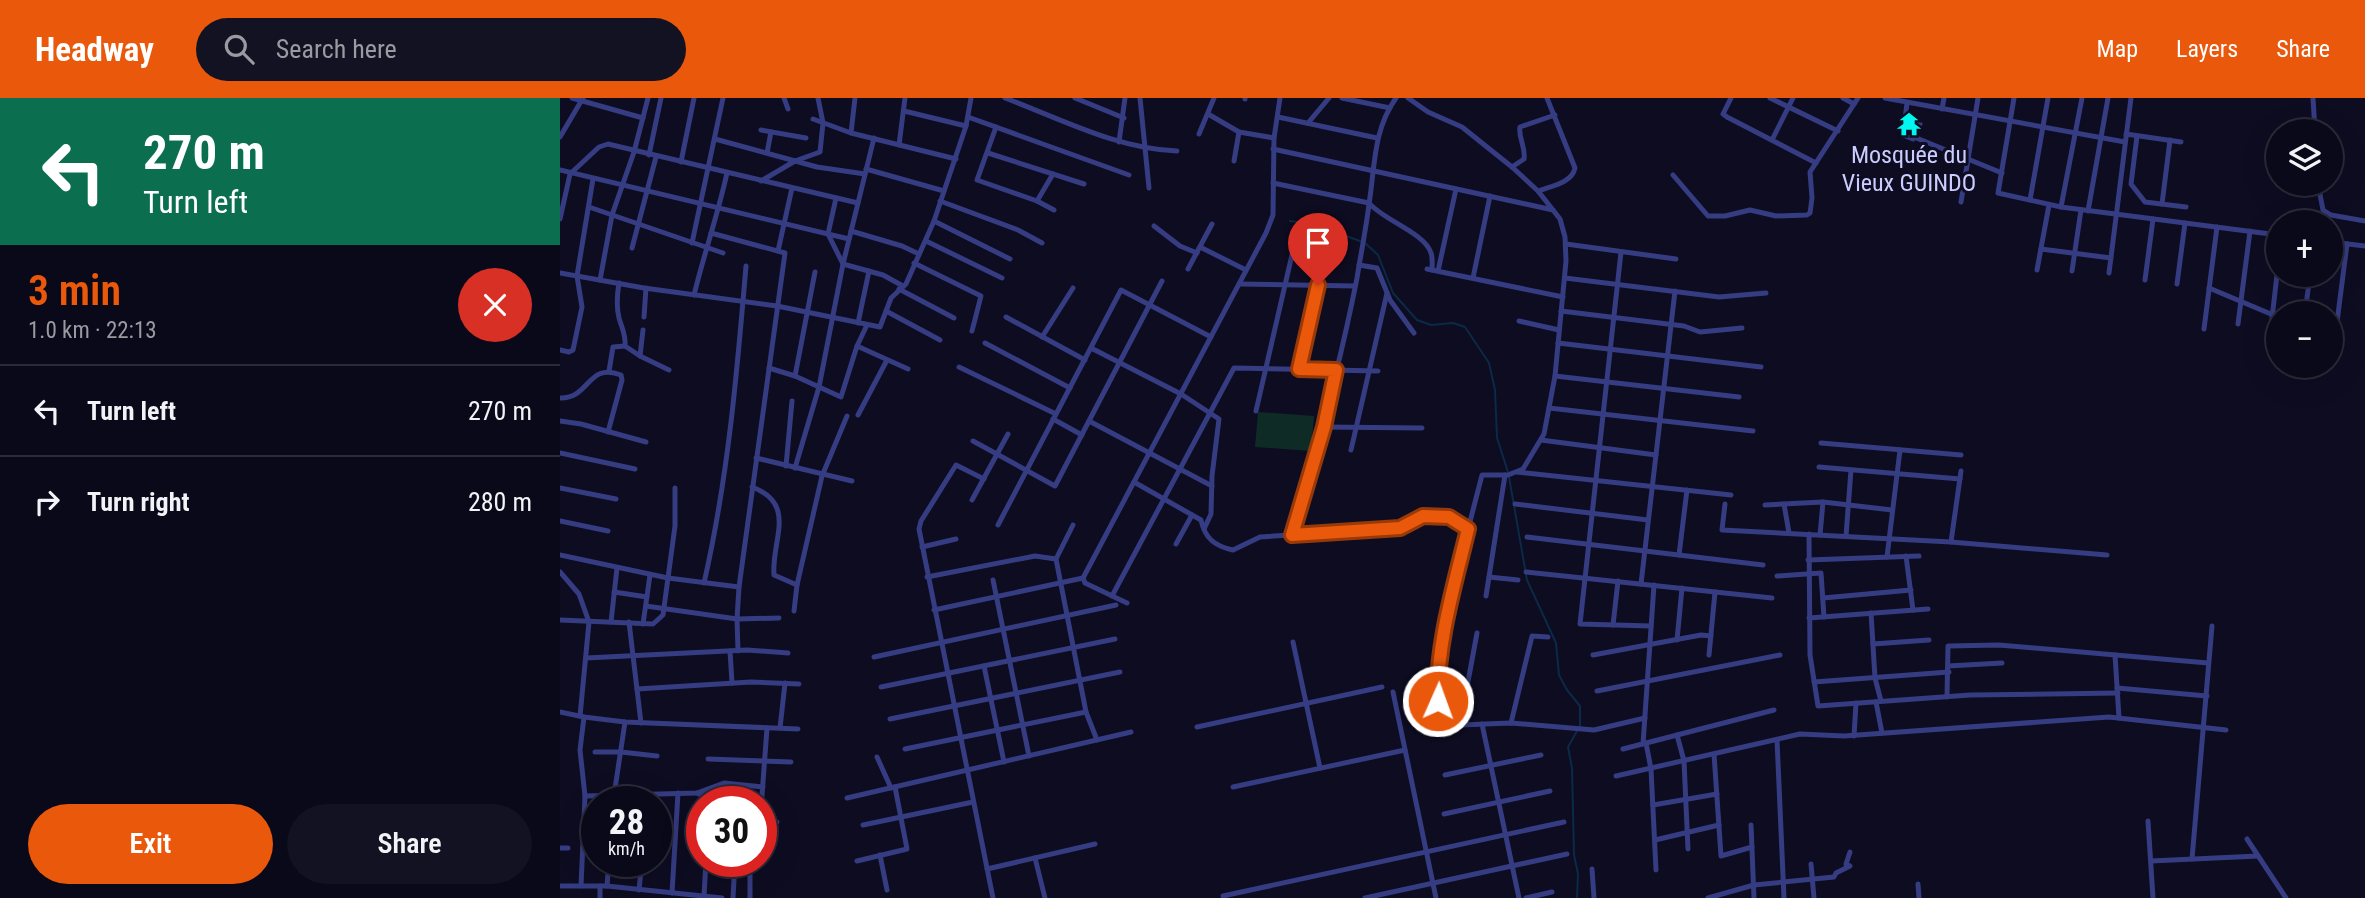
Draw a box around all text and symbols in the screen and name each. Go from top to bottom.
search box [196,18,686,81]
text: Headway [35,30,154,69]
icon: search [220,30,258,68]
text: Search here [276,34,397,64]
text: Map [2097,35,2138,63]
text: Layers [2176,35,2238,63]
text: Share [2276,35,2330,63]
temple icon: Mosquée du Vieux GUINDO [1895,110,1923,138]
map controls [2266,119,2343,378]
button: layers [2266,119,2343,196]
text: 270 m [143,124,265,181]
icon: left [28,126,119,217]
place label: Mosquée du Vieux GUINDO [1842,141,1976,197]
text: Turn left [143,183,248,221]
button: + [2266,210,2343,287]
pin [1288,213,1348,285]
icon: arrive [1299,224,1337,262]
text: 3 min [28,266,121,315]
button: close [458,268,532,342]
button: − [2266,301,2343,378]
text: 1.0 km · 22:13 [28,317,157,344]
icon: left [28,392,66,430]
text: Turn left [87,396,176,426]
text: 270 m [468,396,532,426]
icon: right [28,483,66,521]
text: Turn right [87,487,189,517]
text: 280 m [468,487,532,517]
position arrow [1401,664,1475,738]
speed limit sign: 30 [686,786,777,877]
text: 28 [609,802,644,843]
button: Exit [28,804,273,884]
button: Share [287,804,532,884]
text: km/h [608,838,645,859]

